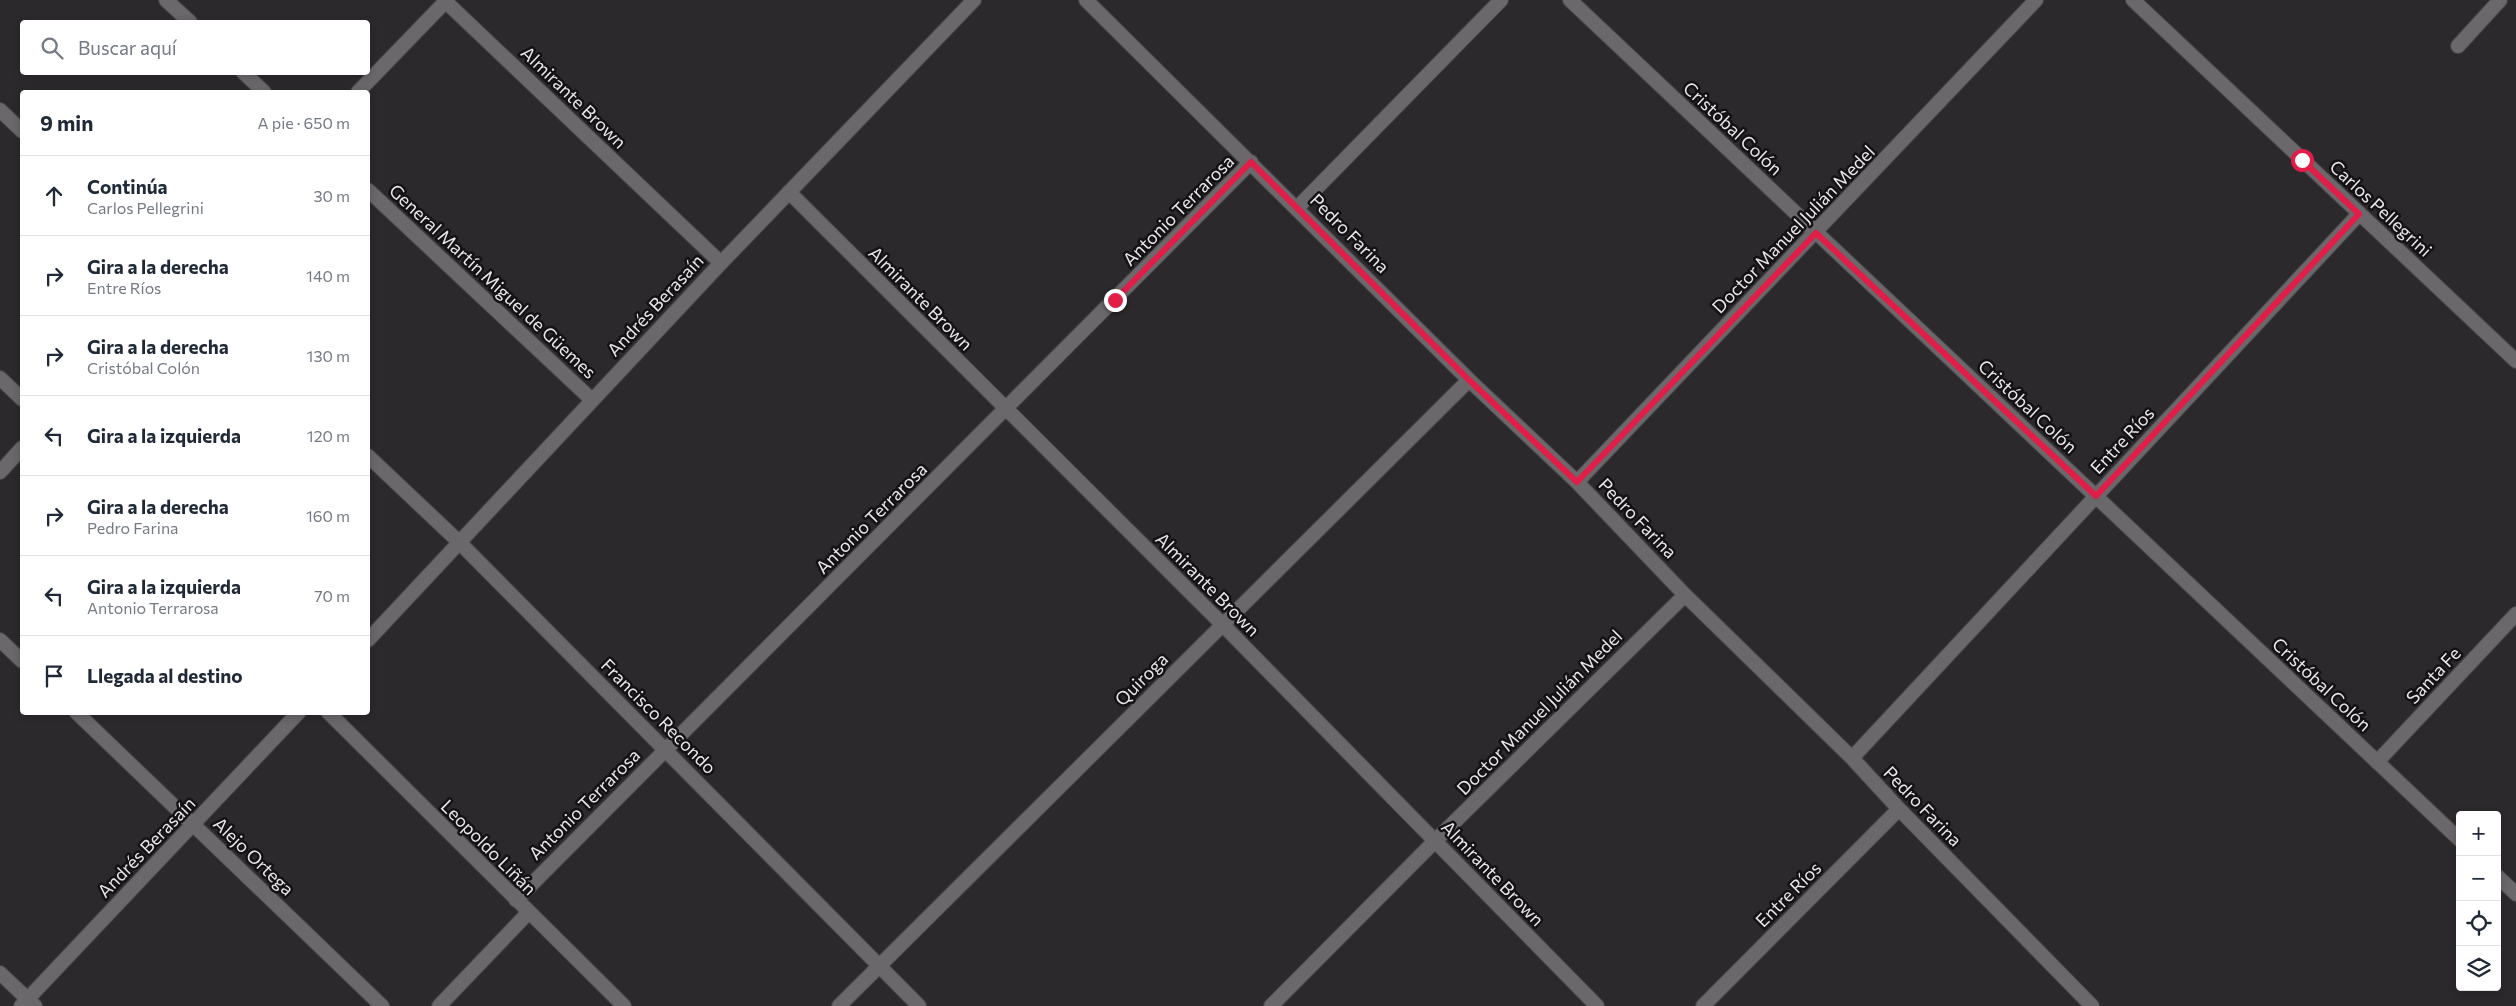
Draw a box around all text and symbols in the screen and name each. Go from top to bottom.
search box [20,20,370,75]
icon: search [38,34,66,62]
text: Buscar aquí [78,36,177,59]
street label: Almirante Brown [517,41,631,153]
street label: Cristóbal Colón [1679,77,1787,179]
text: 9 min [40,110,93,135]
text: A pie · 650 m [258,113,350,132]
street label: Doctor Manuel Julián Medel [1707,141,1879,317]
route start [2291,149,2314,172]
street label: Antonio Terrarosa [1118,150,1238,270]
street label: Carlos Pellegrini [2325,155,2437,261]
text: Continúa [87,175,168,198]
street label: General Martín Miguel de Güemes [385,179,601,383]
icon: ahead [40,182,68,210]
text: 30 m [313,186,350,205]
street label: Pedro Farina [1306,189,1394,277]
text: Carlos Pellegrini [87,198,204,217]
street label: Almirante Brown [864,241,978,355]
street label: Andrés Berasaín [602,250,708,360]
text: Gira a la derecha [87,255,229,278]
icon: right [40,262,68,290]
text: 140 m [306,266,350,285]
text: Entre Ríos [87,278,161,297]
route end [1104,289,1127,312]
text: Gira a la derecha [87,335,229,358]
icon: right [40,342,68,370]
text: 130 m [307,346,350,365]
street label: Cristóbal Colón [1974,355,2082,457]
text: Cristóbal Colón [87,358,200,377]
street label: Entre Ríos [2085,402,2159,478]
icon: left [40,422,68,450]
text: Gira a la izquierda [87,424,241,447]
text: 120 m [307,426,350,445]
street label: Antonio Terrarosa [811,458,931,578]
street label: Pedro Farina [1594,473,1682,563]
text: Gira a la derecha [87,495,229,518]
icon: right [40,502,68,530]
text: 160 m [306,506,350,525]
text: Pedro Farina [87,518,178,537]
street label: Almirante Brown [1151,527,1265,641]
text: Gira a la izquierda [87,575,241,598]
icon: left [40,582,68,610]
text: 70 m [314,586,350,605]
text: Antonio Terrarosa [87,598,219,617]
street label: Doctor Manuel Julián Medel [1452,625,1626,799]
street label: Cristóbal Colón [2268,633,2376,735]
street label: Santa Fe [2401,642,2465,708]
street label: Quiroga [1110,648,1172,710]
street label: Francisco Recondo [597,654,721,778]
icon: arrive [40,662,68,690]
text: Llegada al destino [87,664,243,687]
street label: Antonio Terrarosa [524,744,644,864]
street label: Pedro Farina [1879,761,1967,851]
street label: Andrés Berasaín [93,792,199,902]
street label: Leopoldo Liñán [437,795,541,899]
map controls [2456,811,2501,991]
button: + [2456,811,2501,856]
street label: Alejo Ortega [209,812,299,900]
street label: Almirante Brown [1437,816,1549,930]
button: − [2456,856,2501,901]
street label: Entre Ríos [1751,857,1825,931]
button: locate [2456,901,2501,946]
button: layers [2456,946,2501,991]

